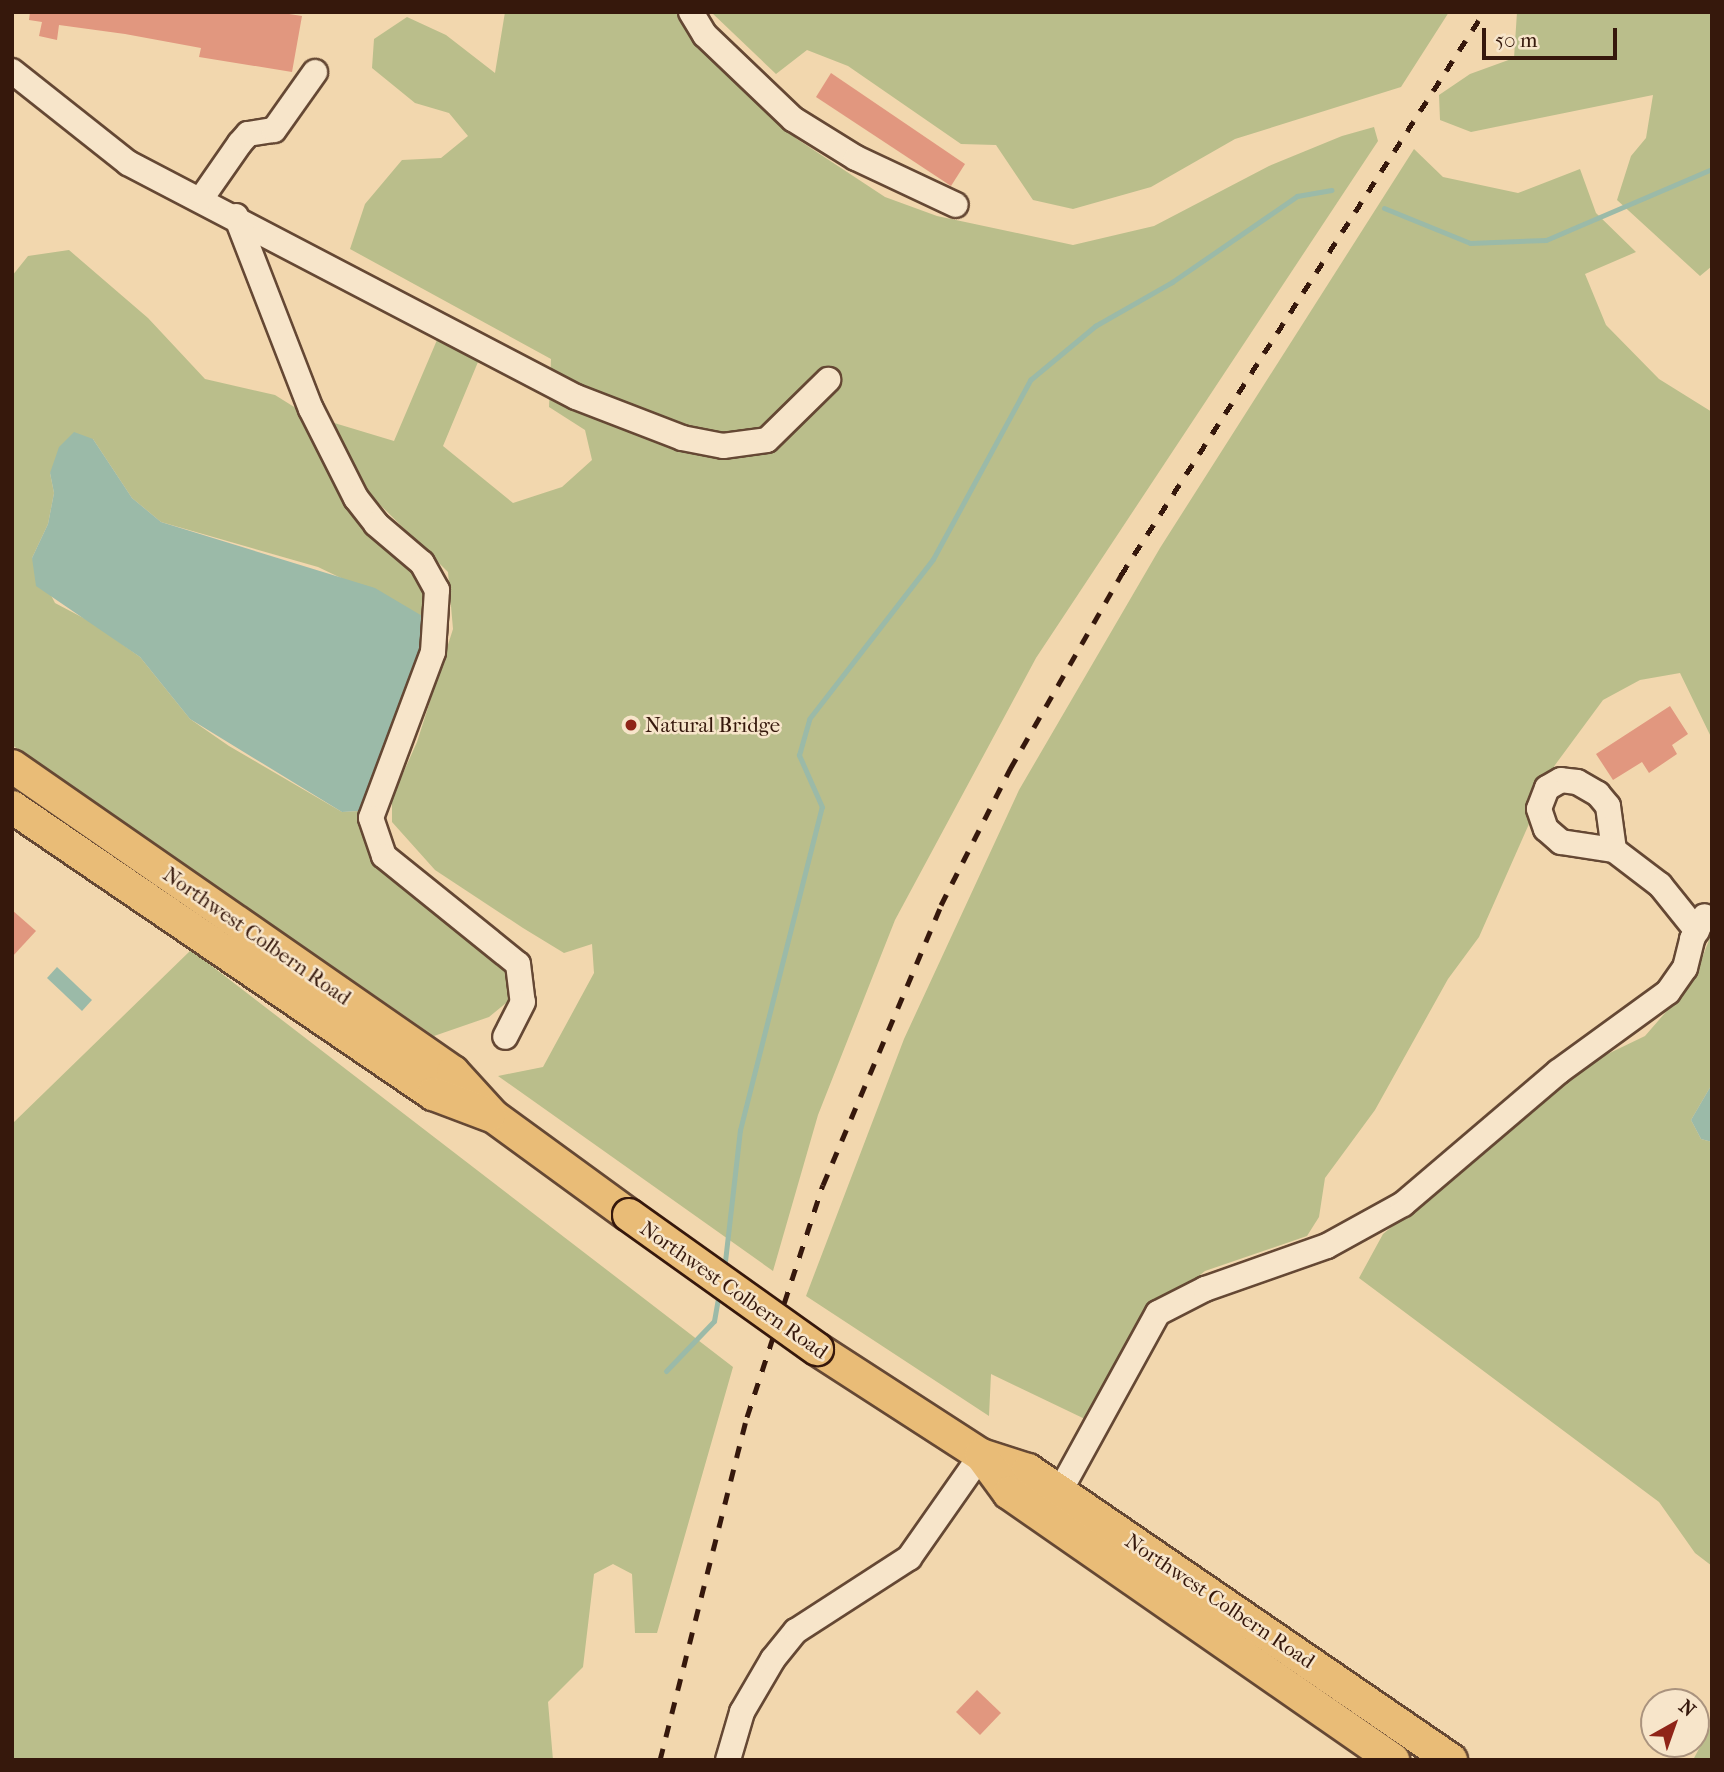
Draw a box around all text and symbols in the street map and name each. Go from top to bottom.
scale bar [1486,14,1621,58]
text: 50 m [1495,28,1538,52]
place label: Natural Bridge [645,712,780,738]
marker: Natural Bridge [623,717,639,733]
street label: Northwest Colbern Road [158,862,356,1010]
street label: Northwest Colbern Road [635,1216,833,1364]
street label: Northwest Colbern Road [1120,1528,1320,1674]
north arrow [1640,1688,1710,1758]
text: N [1675,1695,1700,1722]

